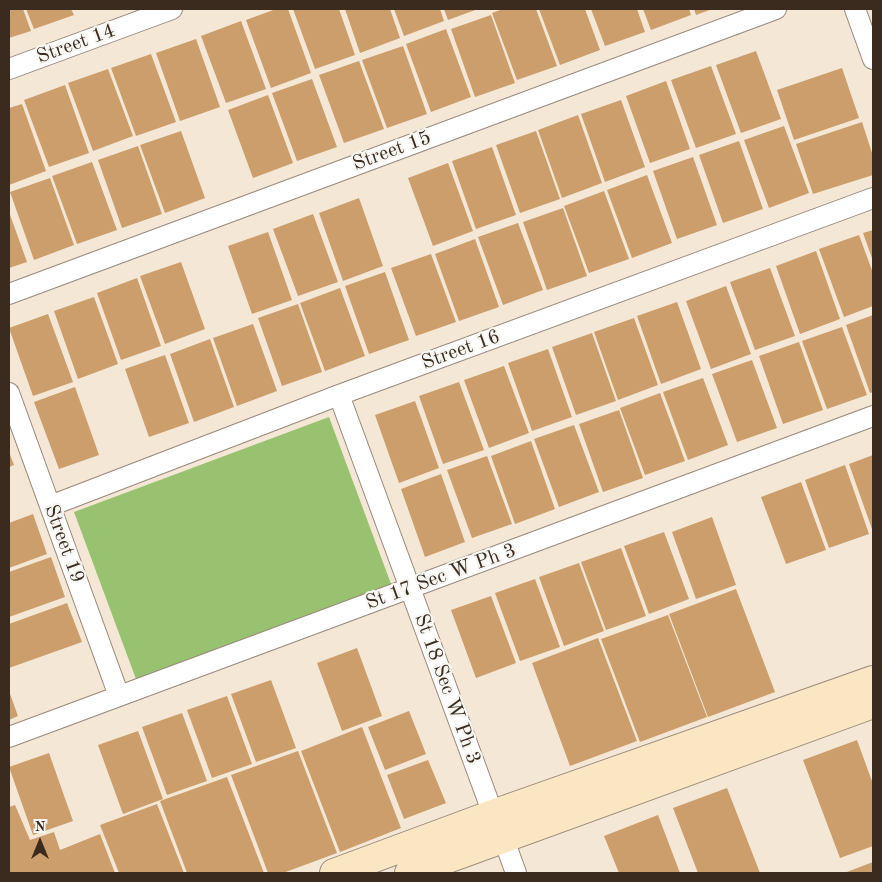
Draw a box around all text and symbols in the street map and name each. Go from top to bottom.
street label: Street 14 [33,19,119,69]
street label: Street 15 [349,126,435,176]
street label: Street 16 [418,325,504,375]
street label: Street 19 [39,501,89,587]
street label: St 17 Sec W Ph 3 [362,539,520,615]
street label: St 18 Sec W Ph 3 [409,610,485,768]
north arrow [15,817,65,867]
text: N [35,820,45,834]

